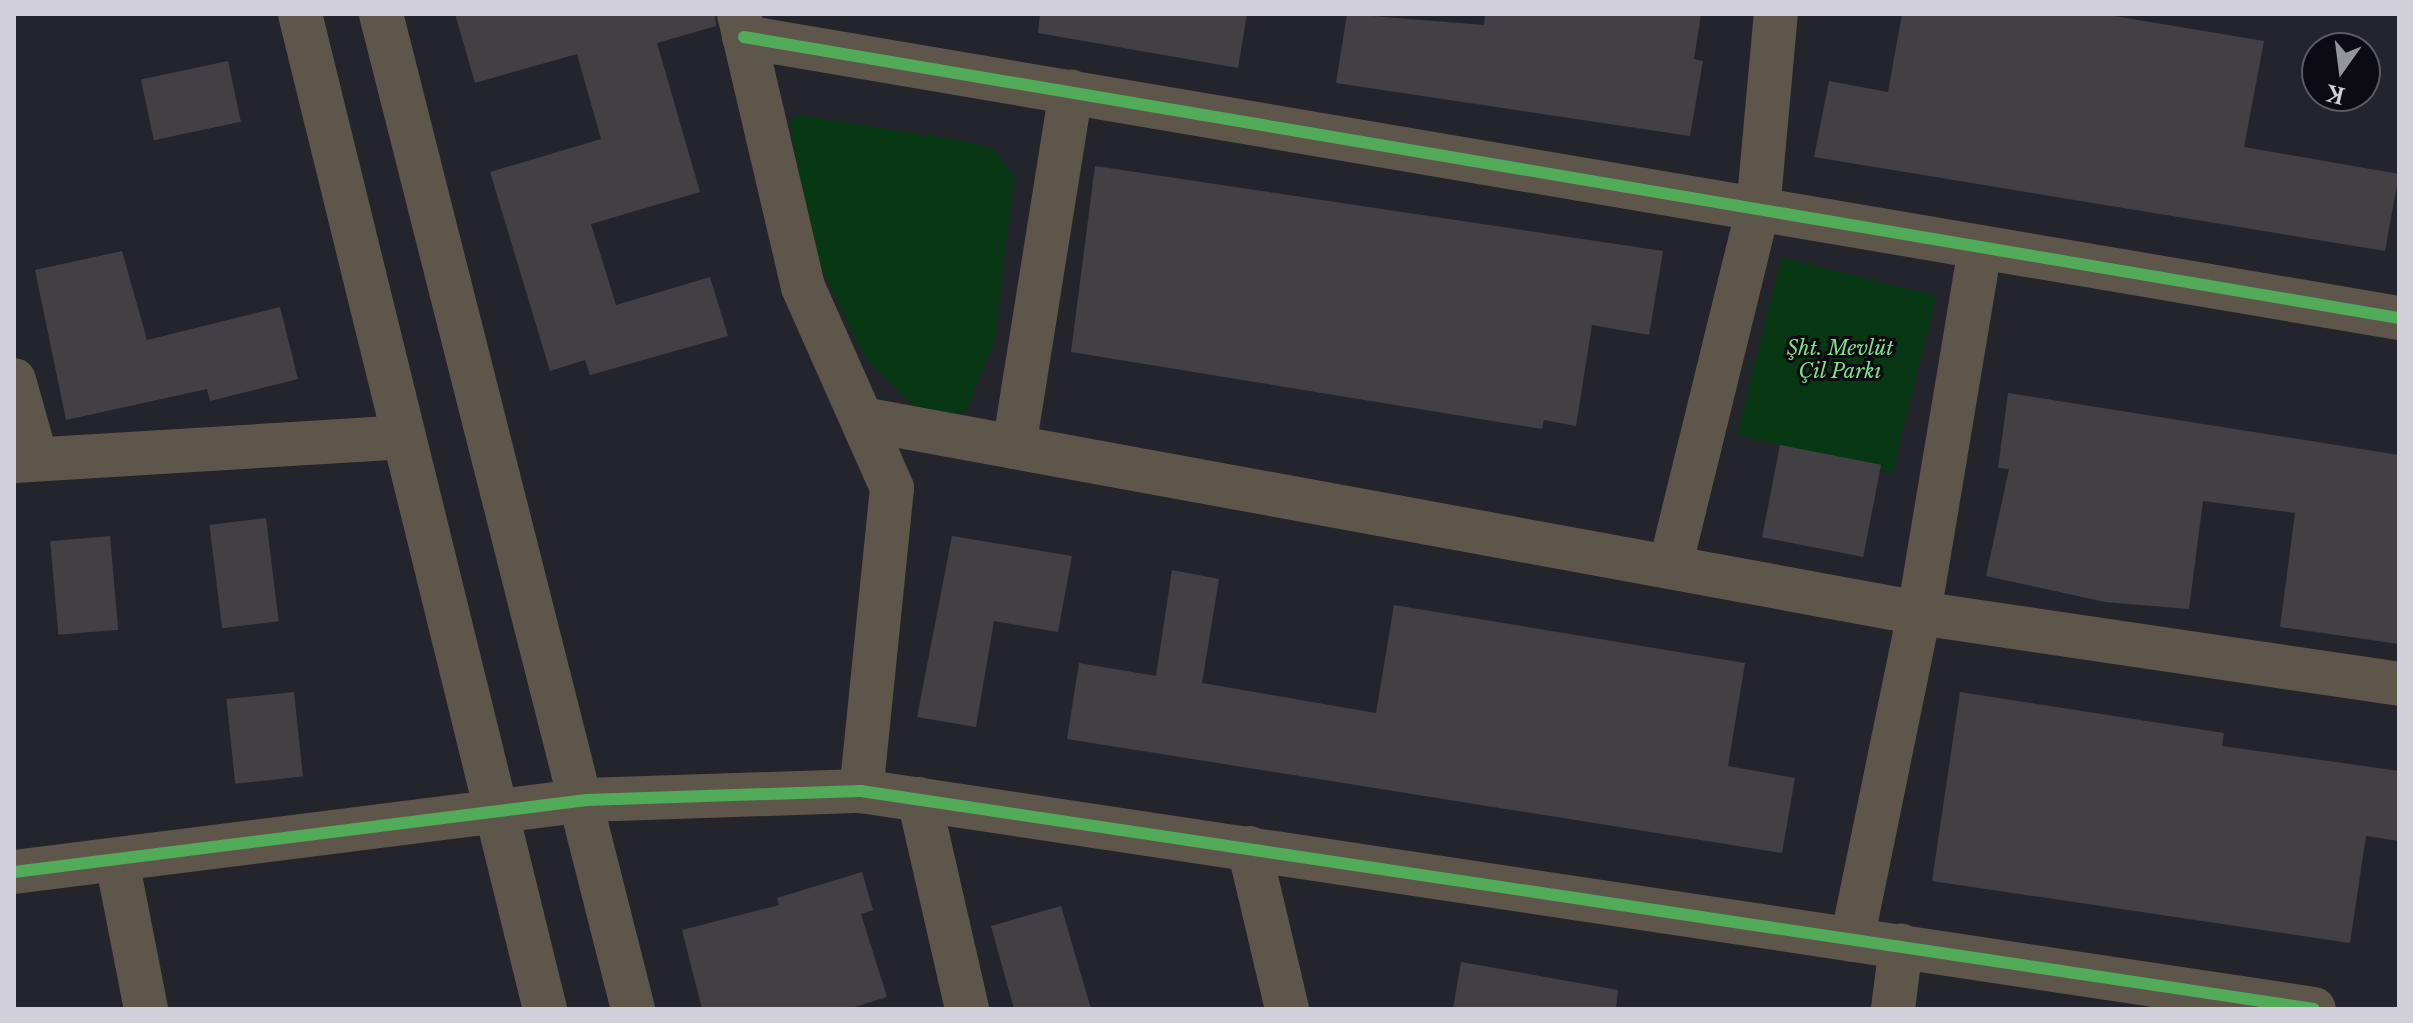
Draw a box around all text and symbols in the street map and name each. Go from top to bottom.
north arrow [2301,32,2381,112]
text: K [2324,79,2348,109]
park label: Şht. Mevlüt Çil Parkı [1787,337,1893,384]

